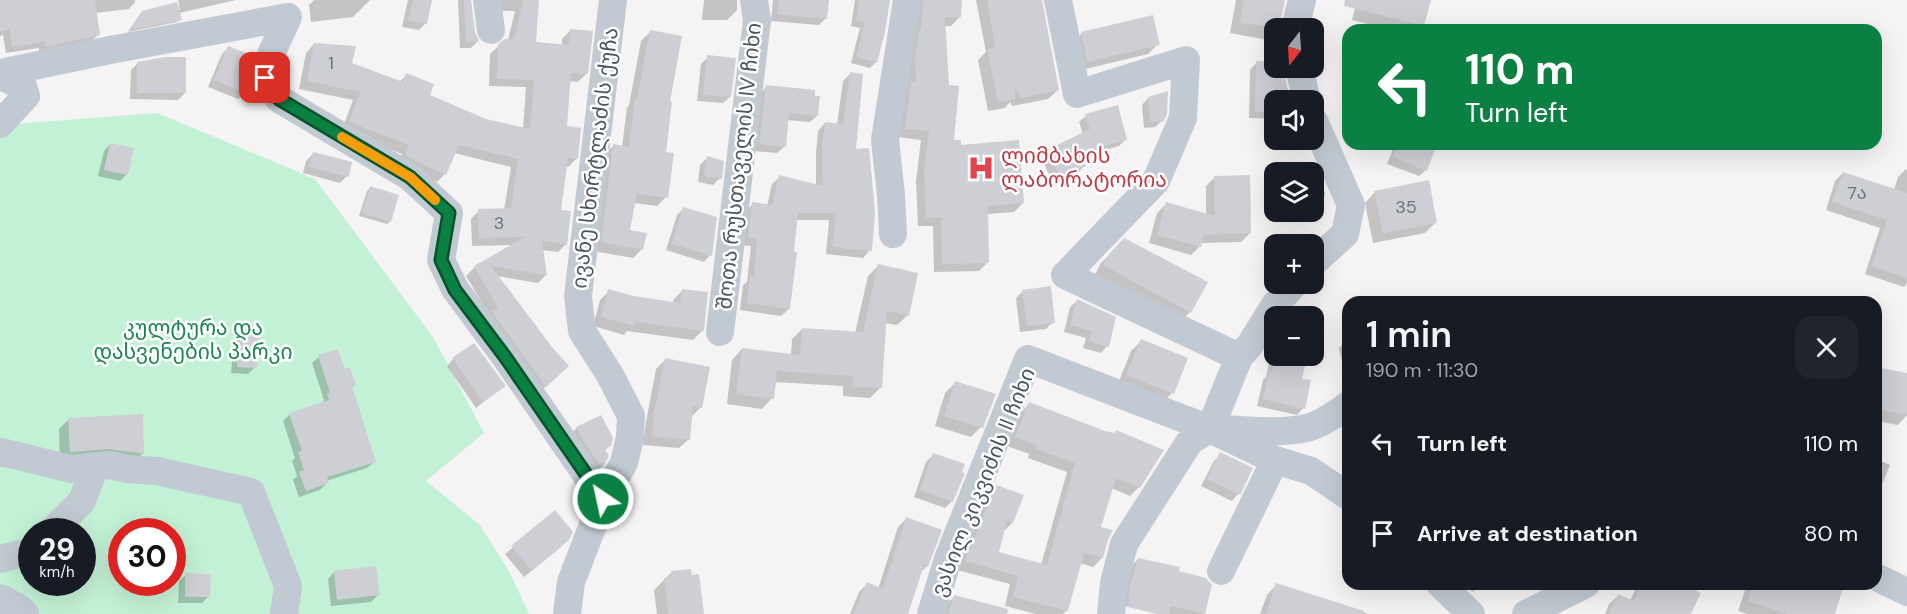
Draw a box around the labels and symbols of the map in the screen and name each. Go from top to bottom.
north arrow [1264,18,1324,78]
street label: შოთა რუსთაველის IV ჩიხი [710,21,768,311]
street label: ივანე სხირტლაძის ქუჩა [565,26,625,290]
house number: 1 [328,51,334,75]
pin [239,52,290,103]
place label: ლიმბახის ლაბორატორია [1001,142,1167,194]
hospital icon: ლიმბახის ლაბორატორია [966,153,996,183]
house number: 7ა [1847,181,1867,205]
house number: 35 [1395,195,1417,219]
house number: 3 [494,211,504,235]
park label: კულტურა და დასვენების პარკი [94,314,292,366]
street label: ვასილ კიკვიძის II ჩიხი [924,364,1042,600]
position arrow [571,467,635,531]
speed limit sign: 30 [108,518,186,596]

